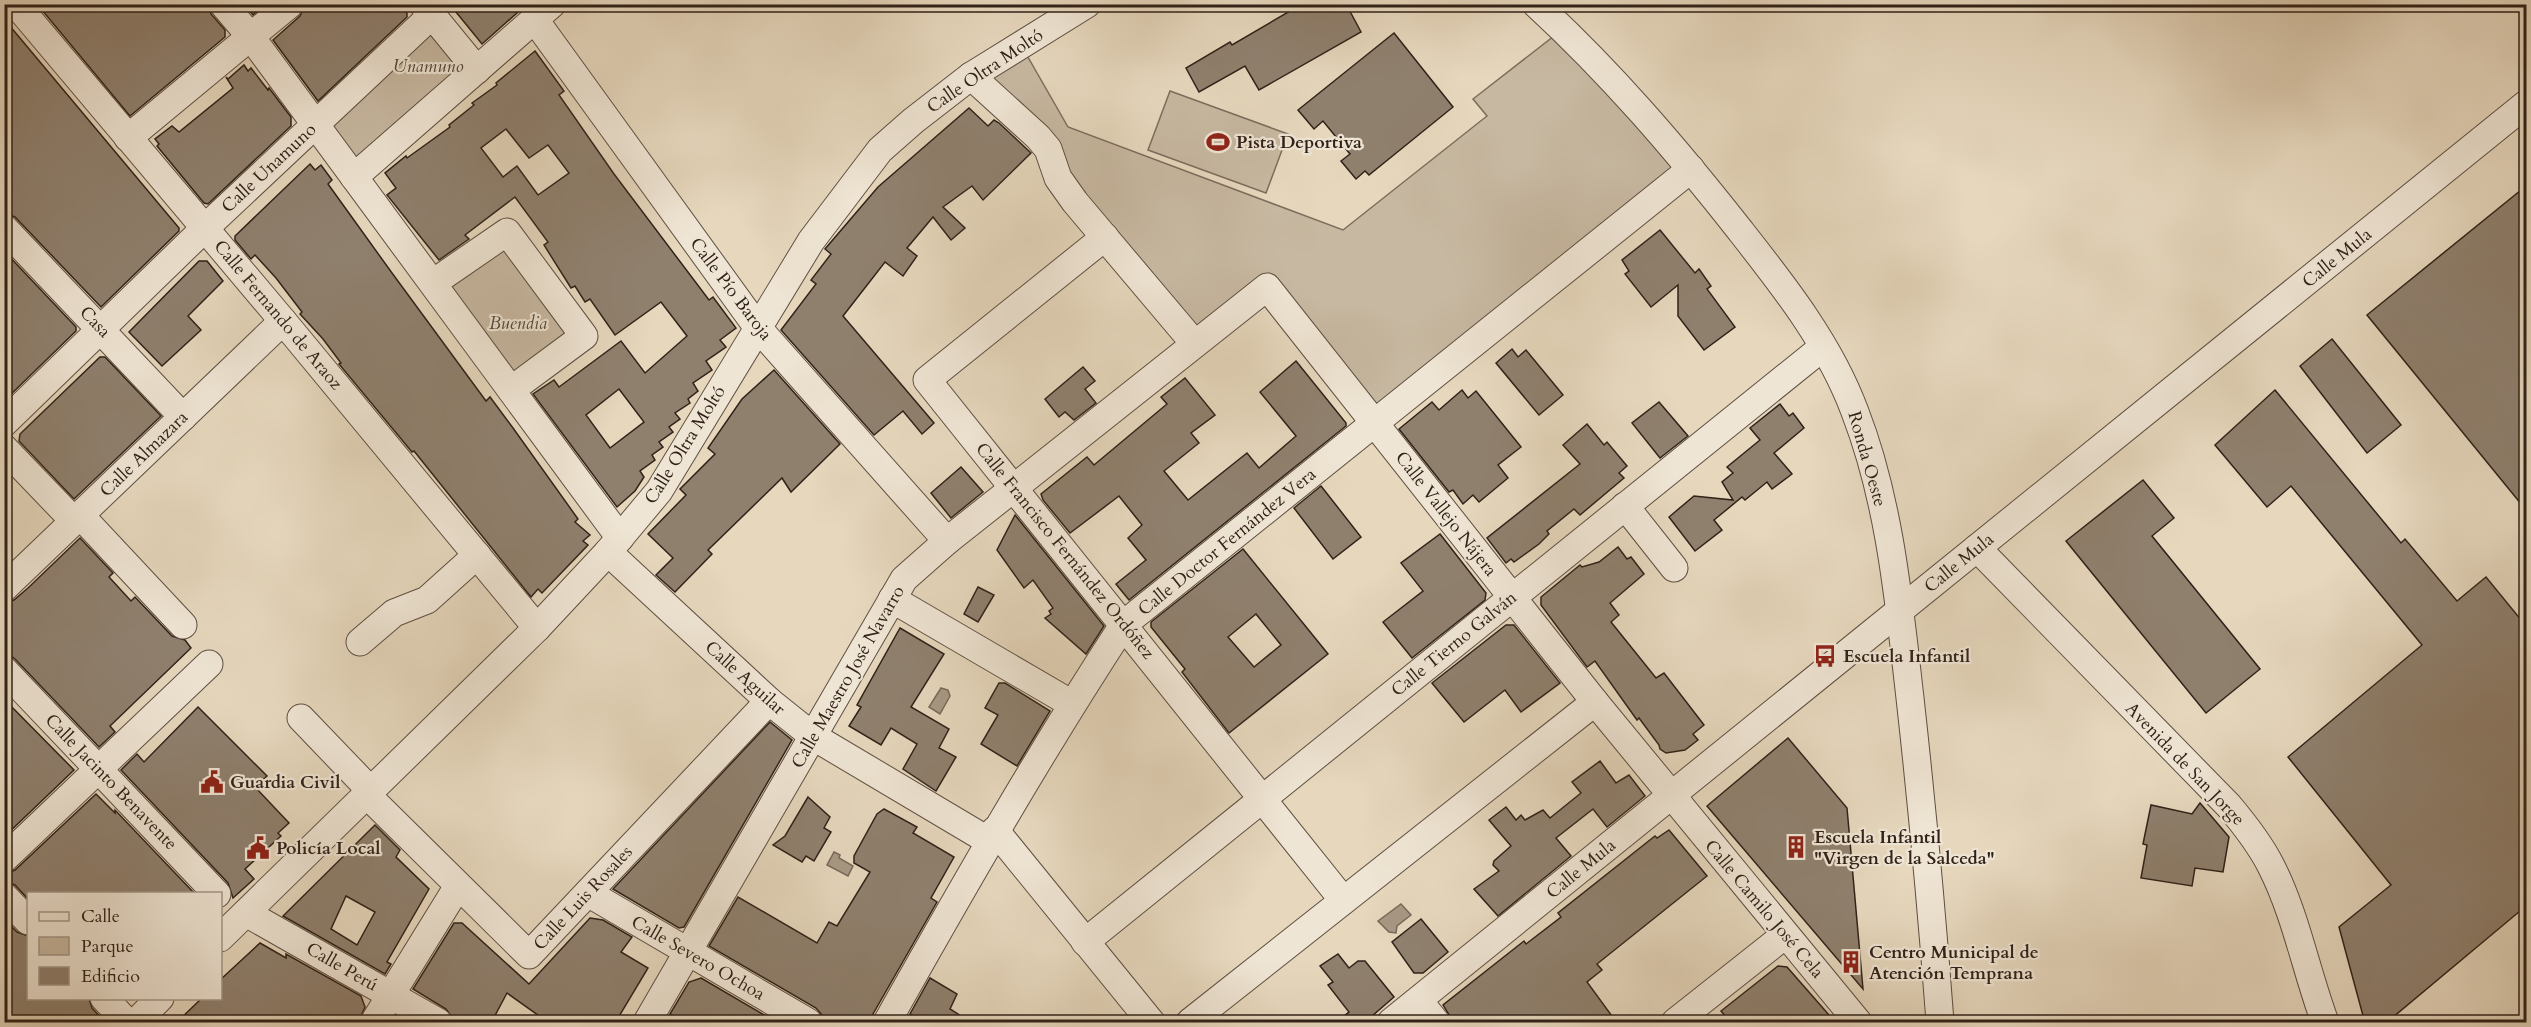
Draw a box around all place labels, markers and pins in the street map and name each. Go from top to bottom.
sports icon: Pista Deportiva [1205,129,1231,155]
place label: Pista Deportiva [1236,130,1362,155]
bus stop icon: Escuela Infantil [1812,643,1838,669]
place label: Escuela Infantil [1843,644,1970,669]
public building icon: Guardia Civil [199,769,225,795]
place label: Guardia Civil [230,770,340,795]
place label: Escuela Infantil "Virgen de la Salceda" [1814,825,1995,871]
building icon: Escuela Infantil "Virgen de la Salceda" [1783,834,1809,860]
public building icon: Policía Local [245,835,271,861]
place label: Policía Local [276,836,381,861]
place label: Centro Municipal de Atención Temprana [1869,940,2039,986]
building icon: Centro Municipal de Atención Temprana [1838,949,1864,975]

